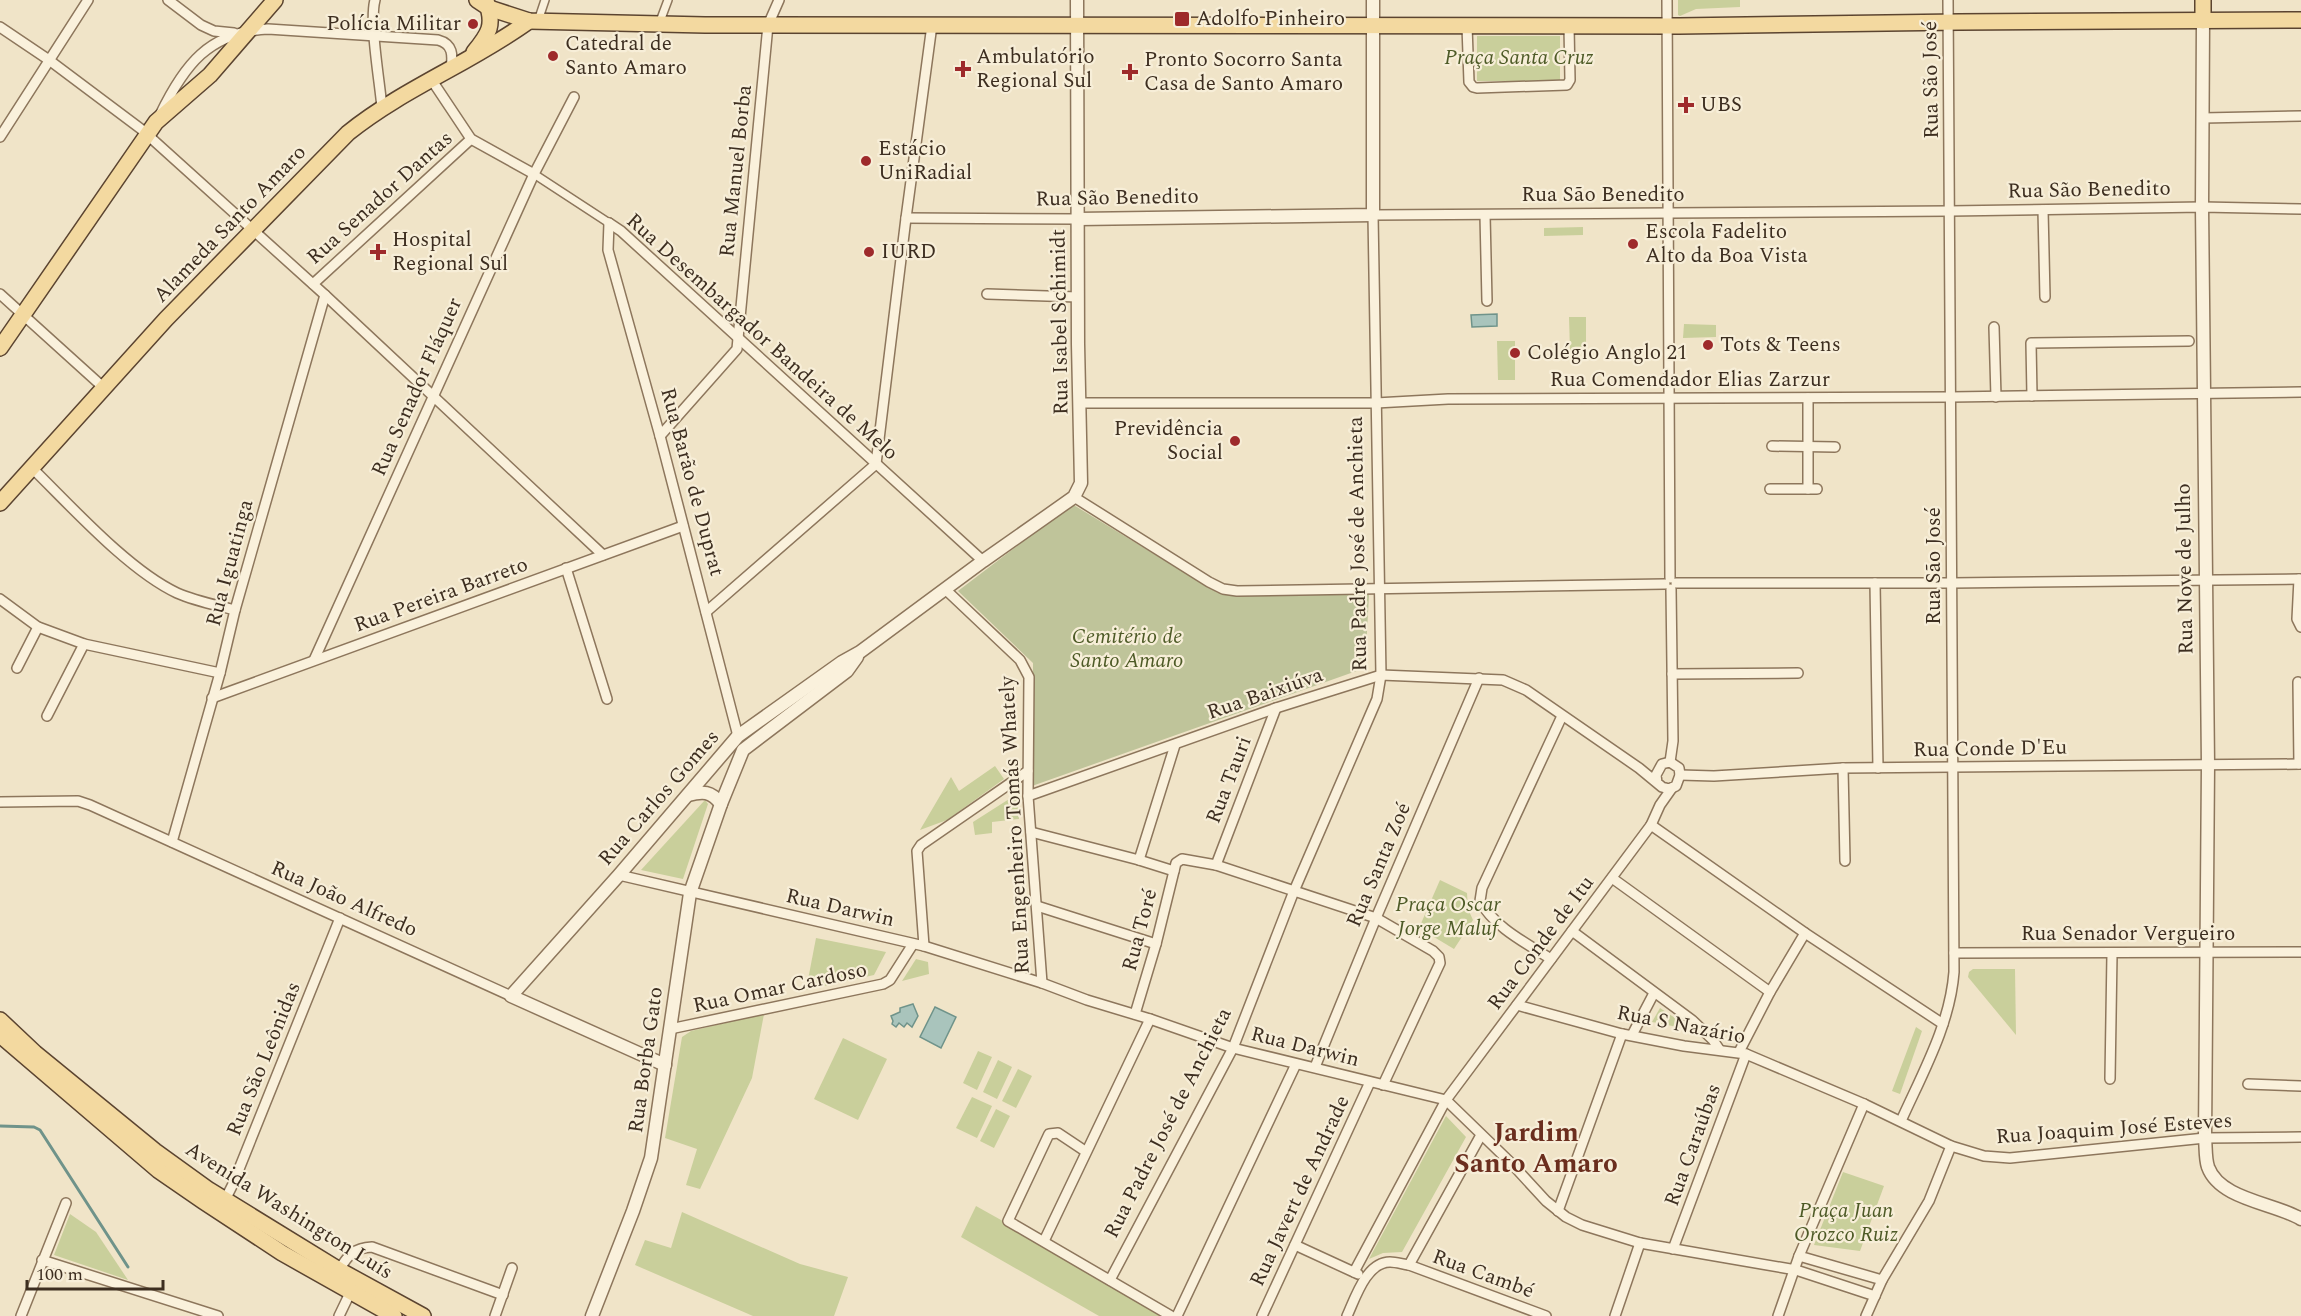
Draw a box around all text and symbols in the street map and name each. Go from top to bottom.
place label: Adolfo Pinheiro [1196,3,1345,35]
place label: Polícia Militar [326,8,461,40]
marker: Adolfo Pinheiro [1173,10,1191,28]
marker: Polícia Militar [466,17,480,31]
street label: Rua São José [1914,21,1948,139]
place label: Catedral de Santo Amaro [565,28,687,84]
place label: Ambulatório Regional Sul [976,41,1095,97]
park label: Praça Santa Cruz [1444,42,1594,74]
place label: Pronto Socorro Santa Casa de Santo Amaro [1144,44,1343,100]
marker: Catedral de Santo Amaro [546,49,560,63]
marker: Ambulatório Regional Sul [954,60,972,78]
marker: Pronto Socorro Santa Casa de Santo Amaro [1121,63,1139,81]
street label: Rua Manuel Borba [711,83,761,259]
place label: UBS [1700,89,1742,121]
marker: UBS [1677,96,1695,114]
street label: Rua Senador Dantas [300,123,460,273]
place label: Estácio UniRadial [878,133,972,189]
street label: Alameda Santo Amaro [146,138,314,310]
marker: Estácio UniRadial [859,154,873,168]
street label: Rua São Benedito [2007,173,2171,207]
street label: Rua São Benedito [1521,179,1685,211]
street label: Rua São Benedito [1035,181,1199,215]
street label: Rua Desembargador Bandeira de Melo [619,206,905,468]
place label: Escola Fadelito Alto da Boa Vista [1645,216,1808,272]
place label: Hospital Regional Sul [392,224,508,280]
street label: Rua Isabel Schimidt [1042,229,1078,415]
place label: IURD [881,236,936,268]
marker: Escola Fadelito Alto da Boa Vista [1626,237,1640,251]
marker: Hospital Regional Sul [369,243,387,261]
marker: IURD [862,245,876,259]
street label: Rua Senador Fláquer [363,292,471,482]
place label: Tots & Teens [1720,329,1841,361]
place label: Colégio Anglo 21 [1527,337,1687,369]
marker: Tots & Teens [1701,338,1715,352]
marker: Colégio Anglo 21 [1508,346,1522,360]
street label: Rua Comendador Elias Zarzur [1550,364,1830,396]
street label: Rua Barão de Duprat [651,384,733,580]
place label: Previdência Social [1114,413,1224,469]
street label: Rua Padre José de Anchieta [1340,415,1376,672]
marker: Previdência Social [1228,434,1242,448]
street label: Rua Nove de Julho [2168,483,2202,655]
street label: Rua Iguatinga [198,495,263,630]
street label: Rua São José [1918,507,1950,625]
street label: Rua Pereira Barreto [349,549,533,641]
park label: Cemitério de Santo Amaro [1071,621,1183,677]
street label: Rua Baixiúva [1203,659,1328,729]
street label: Rua Engenheiro Tomás Whately [991,674,1039,975]
street label: Rua Carlos Gomes [591,723,727,873]
street label: Rua Tauri [1198,732,1260,828]
street label: Rua Conde D'Eu [1913,732,2068,766]
street label: Rua Santa Zoé [1338,798,1420,932]
street label: Rua João Alfredo [265,852,423,946]
street label: Rua Conde de Itu [1480,869,1603,1017]
street label: Rua Darwin [782,880,898,936]
street label: Rua Toré [1114,885,1166,975]
park label: Praça Oscar Jorge Maluf [1395,889,1502,945]
street label: Rua Senador Vergueiro [2021,918,2235,950]
street label: Rua Omar Cardoso [690,954,870,1022]
street label: Rua São Leônidas [218,977,310,1141]
street label: Rua Borba Gato [620,985,672,1135]
street label: Rua S Nazário [1614,997,1748,1053]
street label: Rua Padre José de Anchieta [1096,1001,1241,1244]
street label: Rua Darwin [1247,1018,1363,1076]
street label: Rua Caraúbas [1656,1079,1730,1211]
street label: Rua Javert de Andrade [1242,1090,1358,1292]
street label: Rua Joaquim José Esteves [1995,1105,2233,1153]
district label: Jardim Santo Amaro [1454,1112,1618,1185]
street label: Avenida Washington Luís [179,1134,399,1288]
park label: Praça Juan Orozco Ruiz [1794,1195,1898,1251]
street label: Rua Cambé [1427,1241,1539,1307]
scale bar [27,1253,164,1291]
text: 100 m [36,1261,83,1288]

